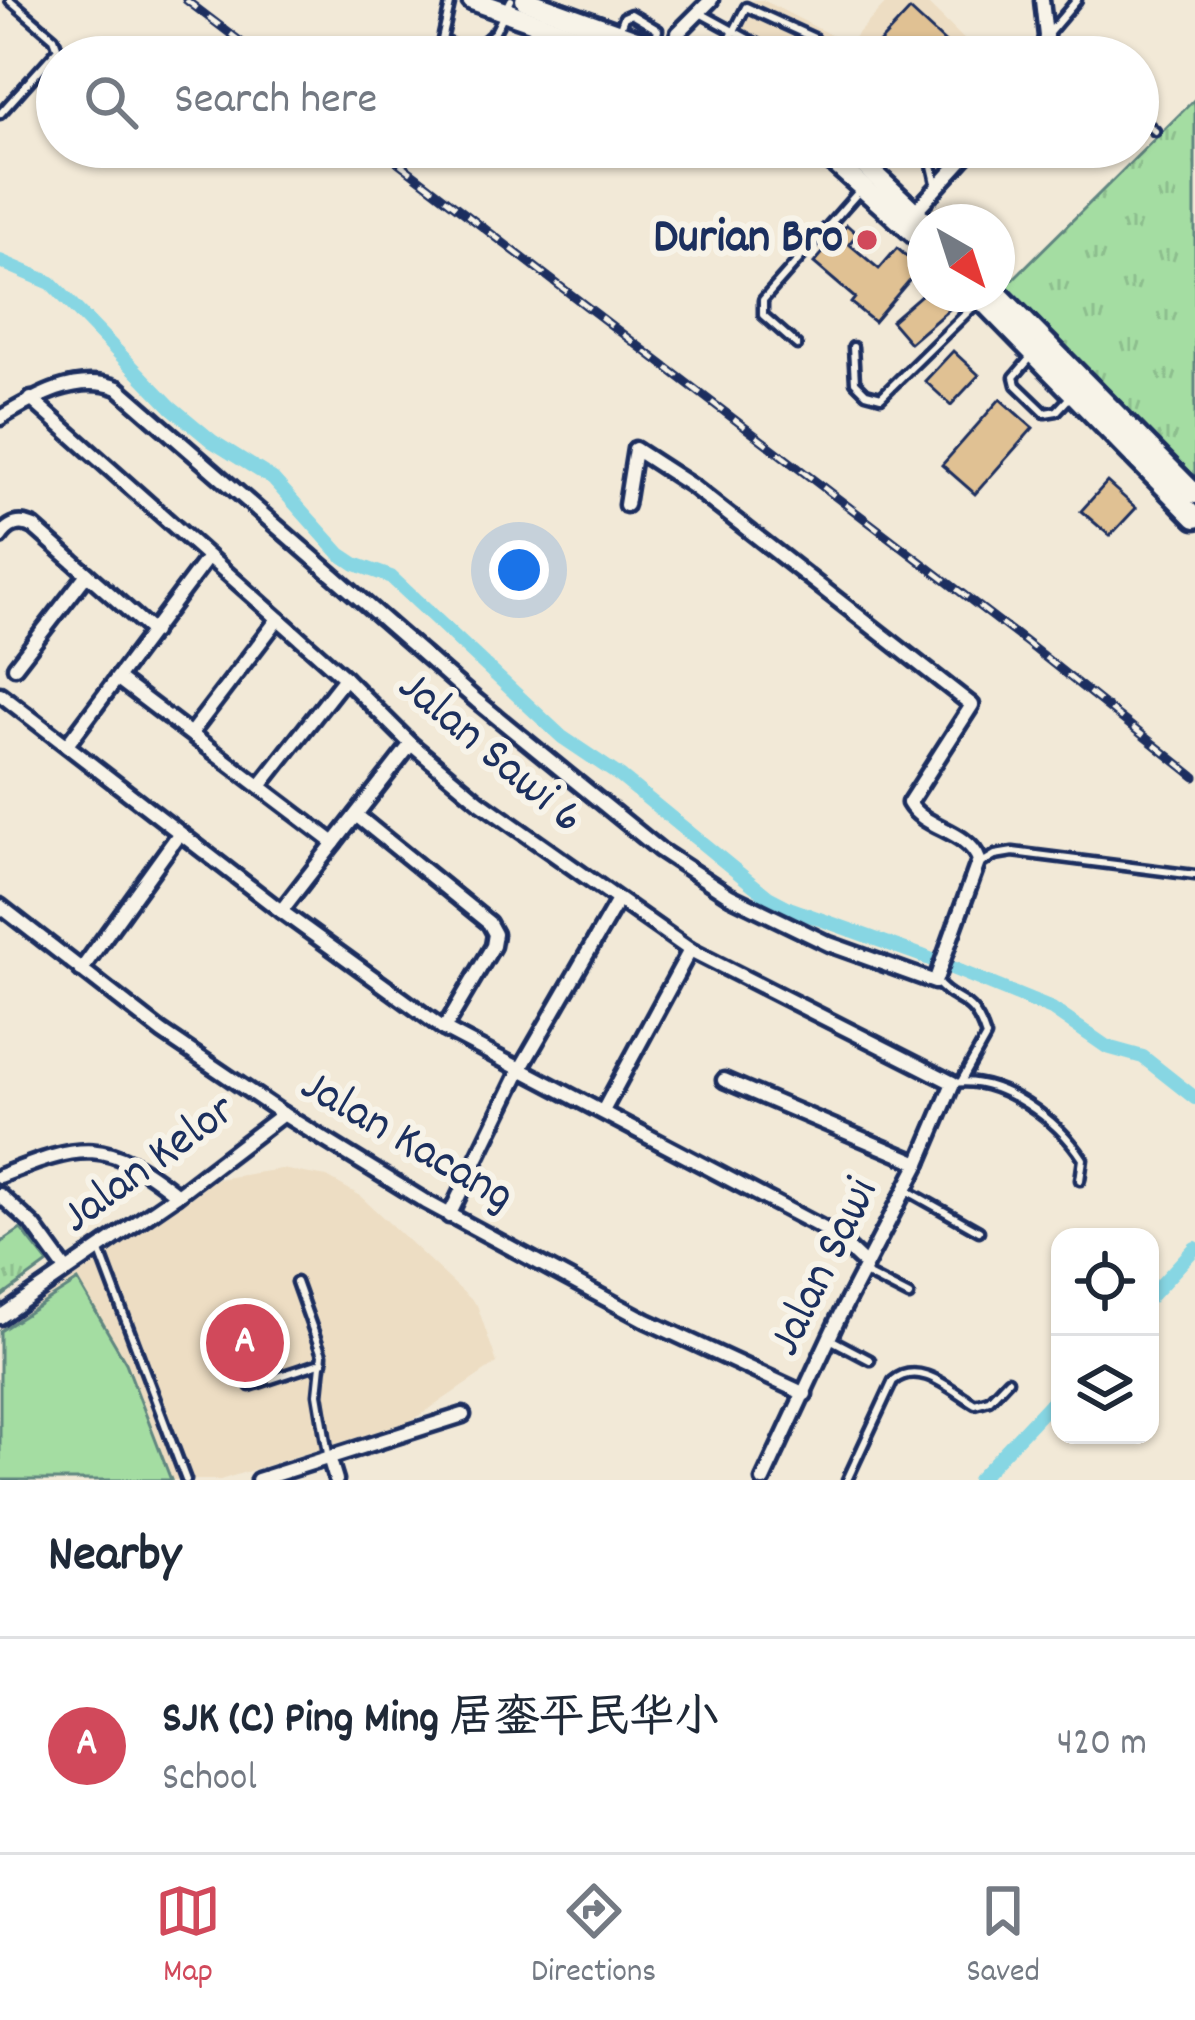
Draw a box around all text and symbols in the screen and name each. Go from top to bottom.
search box [36,36,1159,168]
icon: search [78,69,144,135]
text: Search here [174,70,377,134]
north arrow [907,204,1015,312]
place label: Durian Bro [653,206,843,275]
marker: Durian Bro [854,227,880,253]
your location [489,540,549,600]
street label: Jalan Sawi 6 [381,655,597,853]
street label: Jalan Kacang [286,1054,526,1232]
street label: Jalan Kelor [48,1079,252,1253]
street label: Jalan Sawi [753,1167,899,1369]
map controls [1051,1228,1159,1444]
button: locate [1051,1228,1159,1336]
pin: A [206,1298,284,1388]
button: layers [1051,1336,1159,1444]
text: Nearby [48,1522,181,1594]
text: SJK (C) Ping Ming 居銮平民华小 [162,1689,719,1753]
text: A [76,1718,98,1773]
text: 420 m [1057,1718,1147,1773]
text: School [162,1753,257,1808]
tab: Map [155,1878,221,1997]
tab: Directions [531,1878,656,1997]
tab: Saved [966,1878,1040,1997]

